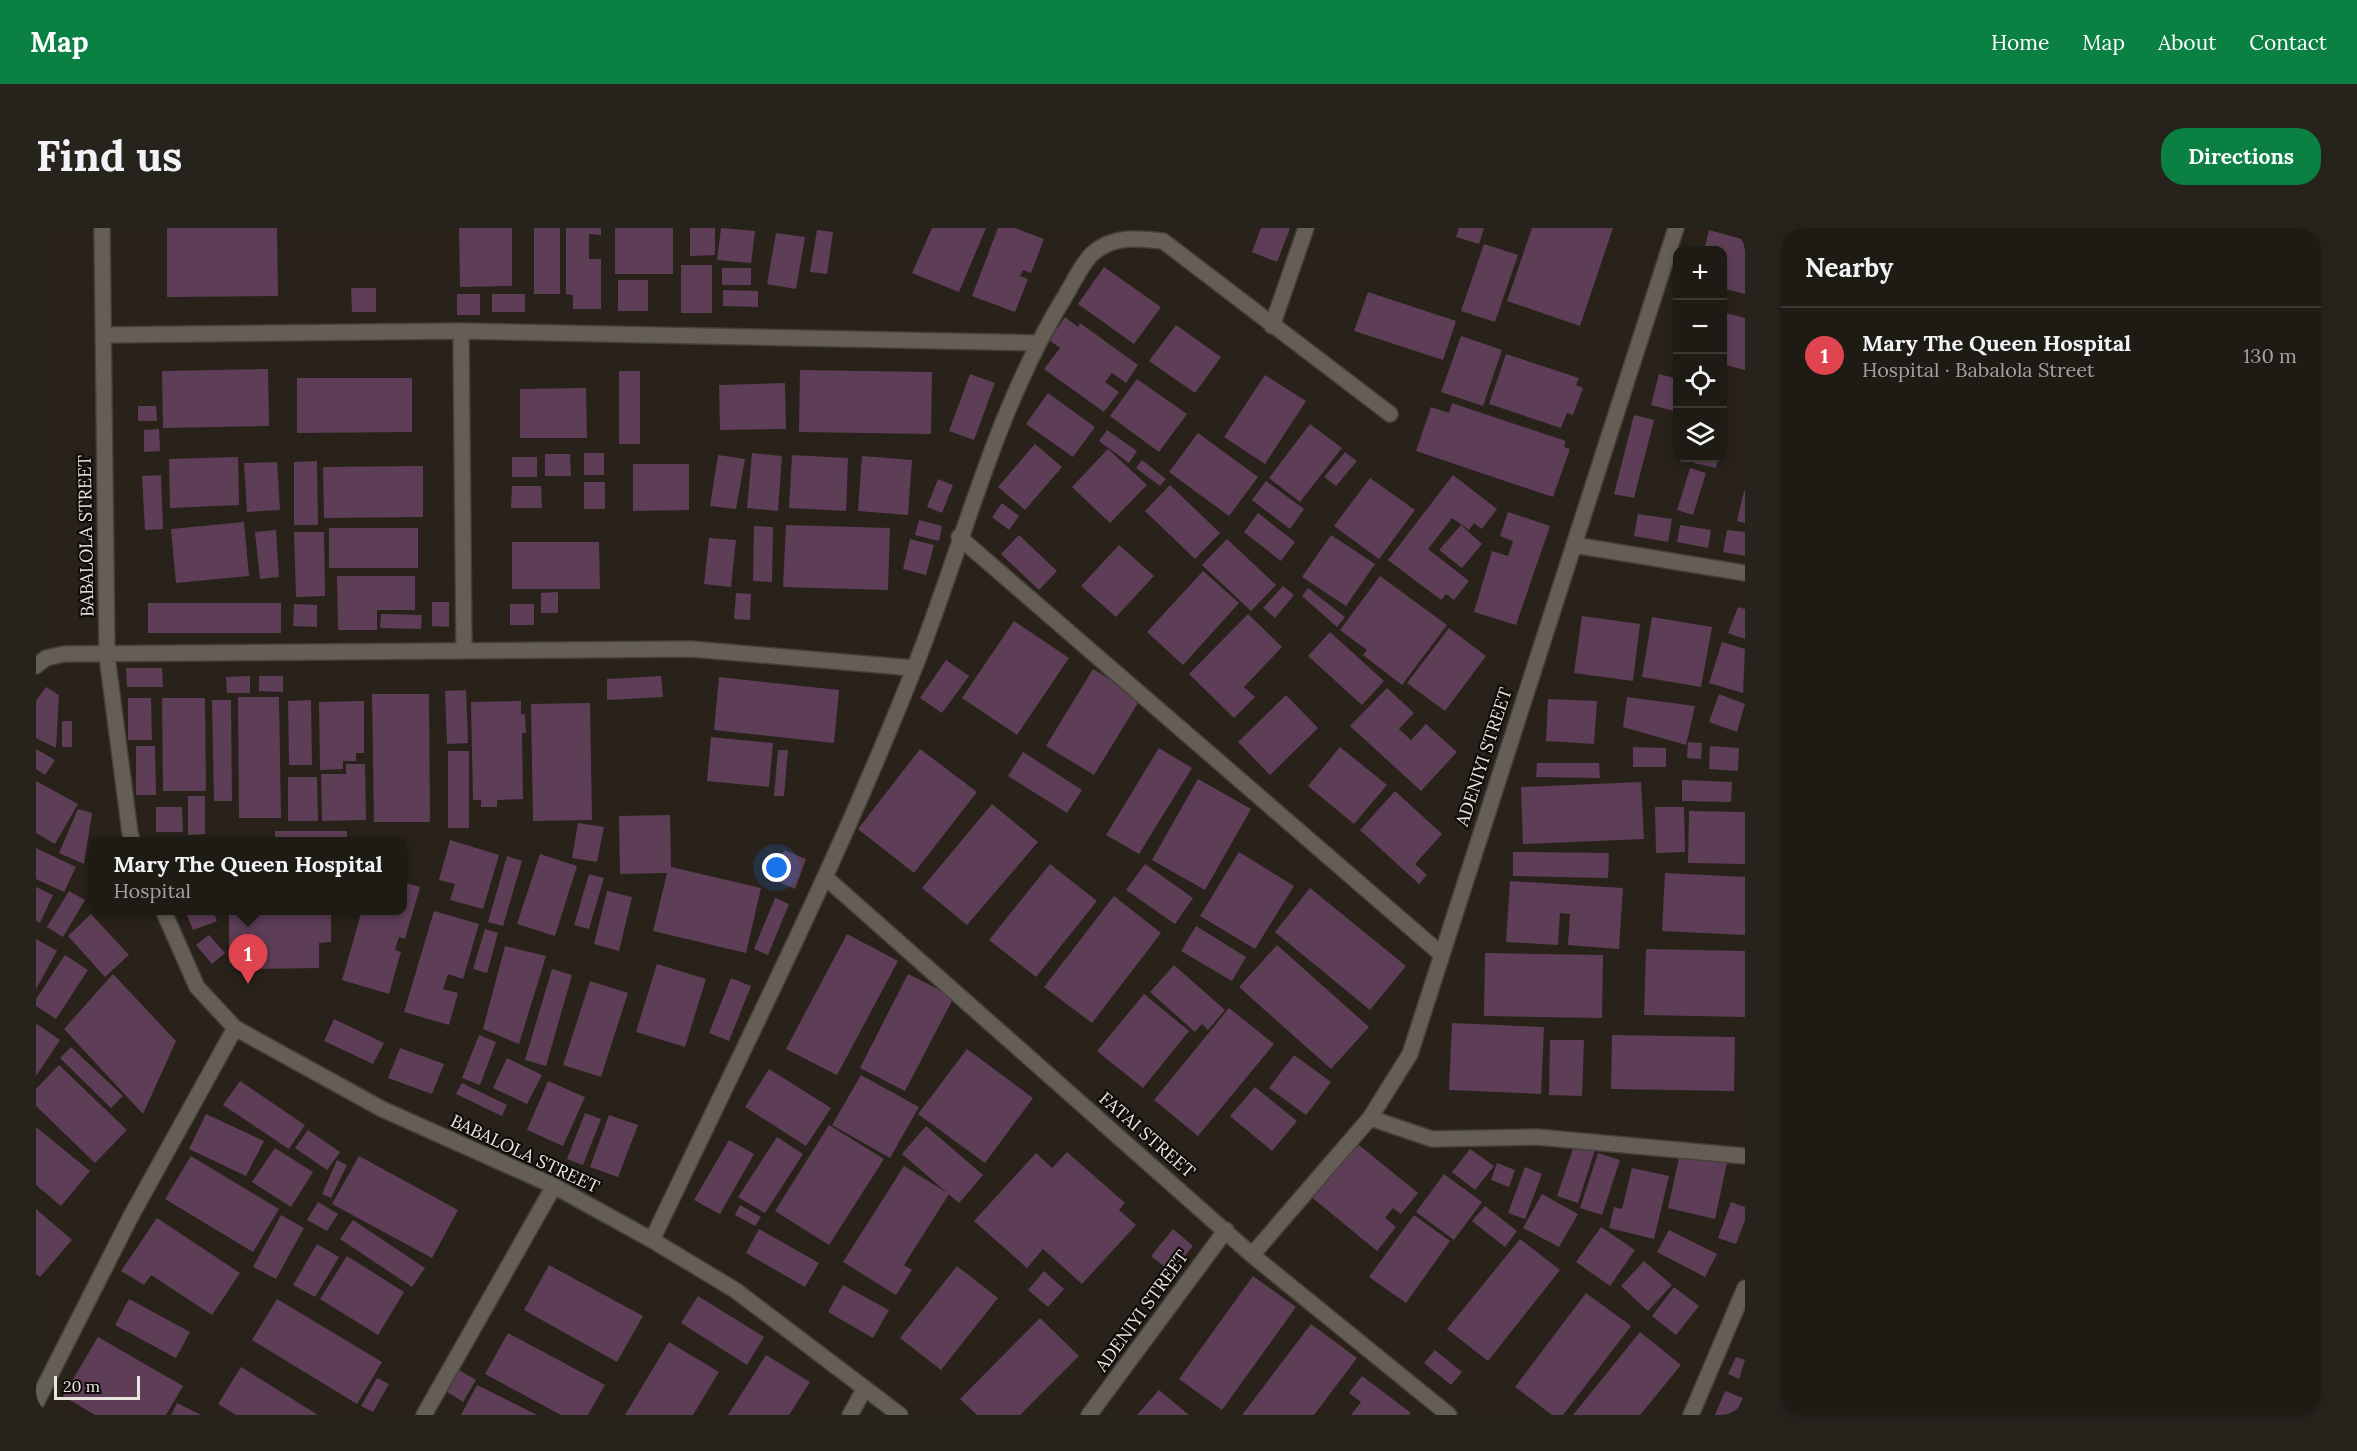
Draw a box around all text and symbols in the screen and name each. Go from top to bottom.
text: Map [30,24,89,60]
text: Home [1991,29,2049,56]
text: Map [2082,29,2125,56]
text: About [2158,29,2216,56]
text: Contact [2249,29,2327,56]
button: Directions [2161,128,2321,185]
text: Find us [36,129,182,183]
map controls [1673,246,1727,462]
button: + [1673,246,1727,300]
text: Nearby [1805,251,1893,284]
button: − [1673,300,1727,354]
text: Mary The Queen Hospital [1862,329,2131,357]
text: 1 [1820,343,1829,368]
text: 130 m [2243,343,2297,368]
button: locate [1673,354,1727,408]
text: Hospital · Babalola Street [1862,357,2095,382]
button: layers [1673,408,1727,462]
street label: BABALOLA STREET [73,455,98,617]
street label: ADENIYI STREET [1450,684,1517,830]
popup [89,837,407,915]
text: Mary The Queen Hospital [113,850,383,878]
your location [762,853,791,882]
text: Hospital [113,878,191,903]
pin: 1 [228,934,268,984]
street label: FATAI STREET [1094,1087,1201,1183]
street label: BABALOLA STREET [447,1109,604,1198]
street label: ADENIYI STREET [1089,1245,1194,1377]
scale bar [54,1373,140,1400]
text: 20 m [63,1376,100,1396]

